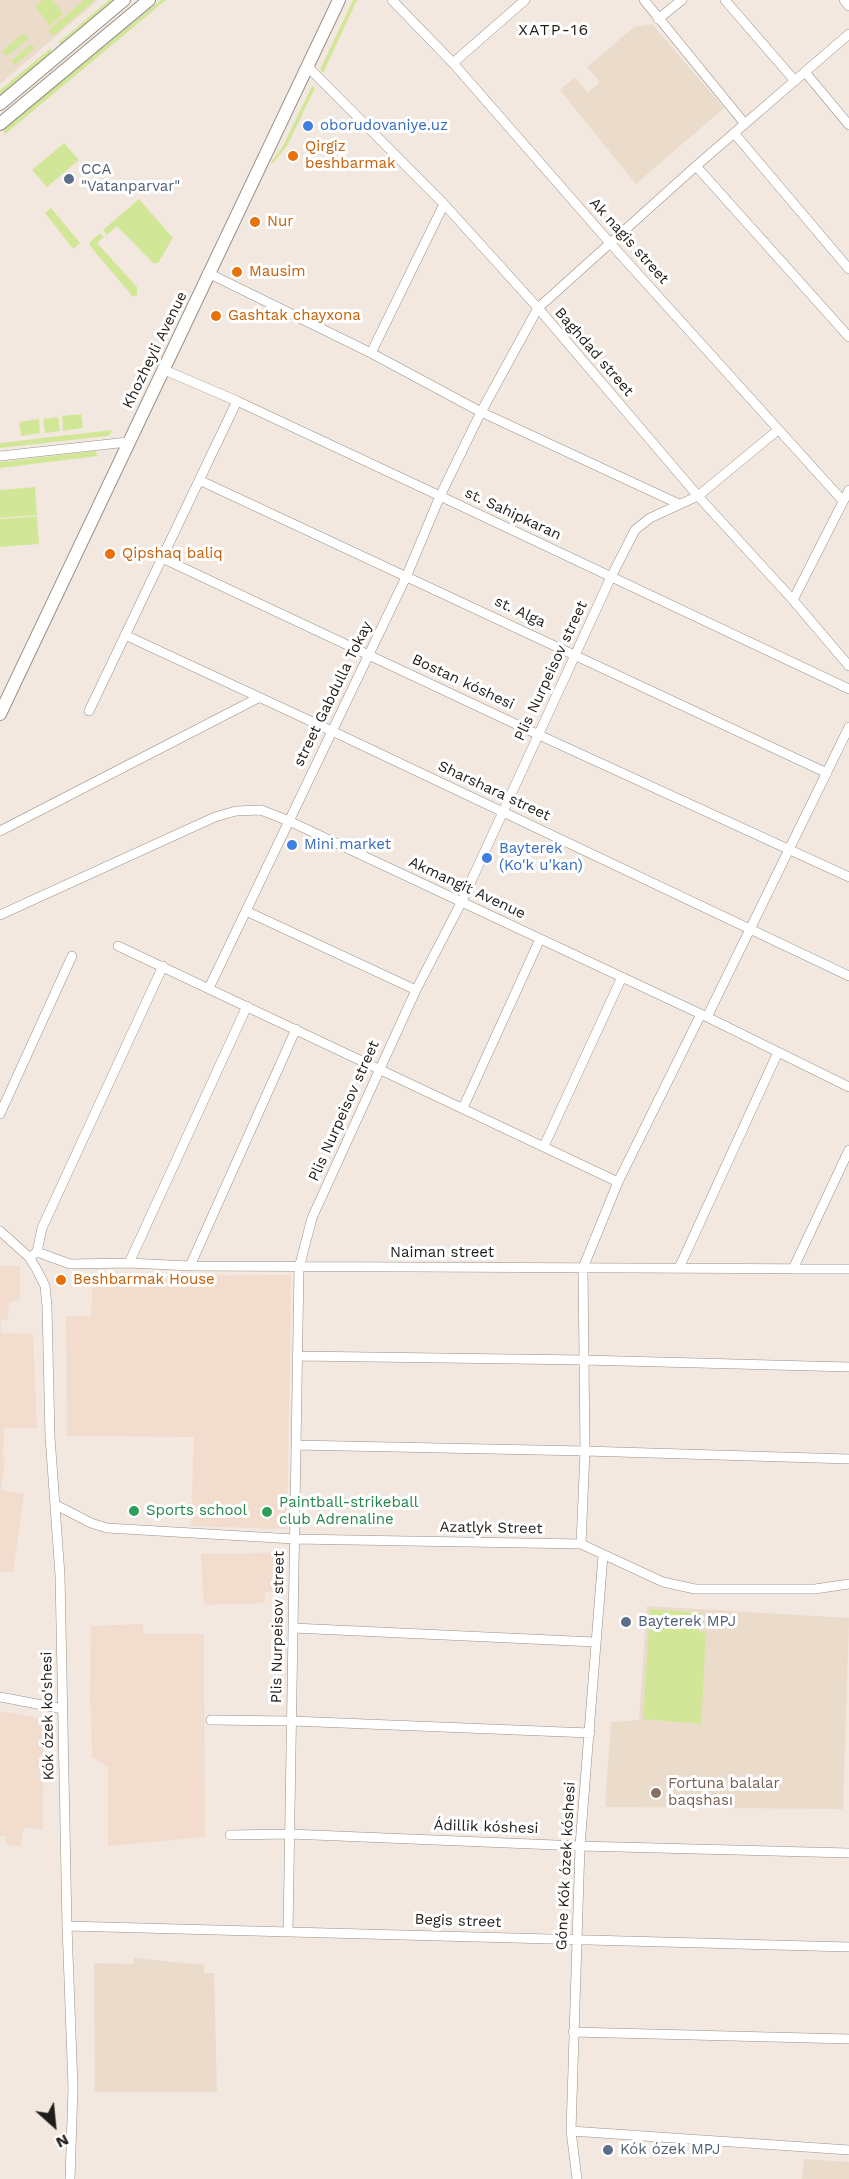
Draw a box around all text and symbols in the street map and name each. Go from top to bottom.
district label: XATP-16 [518,20,590,40]
place label: oborudovaniye.uz [320,117,448,135]
marker: oborudovaniye.uz [301,119,315,133]
place label: Qirgiz beshbarmak [305,138,396,173]
marker: Qirgiz beshbarmak [286,149,300,163]
place label: CCA "Vatanparvar" [81,161,180,196]
marker: CCA "Vatanparvar" [62,172,76,186]
street label: Ak nagis street [586,194,672,288]
place label: Nur [267,213,293,231]
marker: Nur [248,215,262,229]
place label: Mausim [249,263,306,281]
marker: Mausim [230,265,244,279]
street label: Khozheyli Avenue [119,288,191,412]
street label: Baghdad street [551,304,637,400]
place label: Gashtak chayxona [228,307,361,325]
marker: Gashtak chayxona [209,309,223,323]
street label: st. Sahipkaran [462,484,564,544]
place label: Qipshaq baliq [122,545,223,563]
marker: Qipshaq baliq [103,547,117,561]
street label: st. Alga [492,592,548,632]
street label: Plis Nurpeisov street [511,598,591,744]
street label: street Gabdulla Tokay [290,618,376,770]
street label: Bostan kóshesi [409,650,517,714]
street label: Sharshara street [435,757,553,825]
place label: Mini market [304,836,391,854]
marker: Mini market [285,838,299,852]
place label: Bayterek (Ko'k u'kan) [499,840,583,875]
marker: Bayterek (Ko'k u'kan) [480,851,494,865]
street label: Akmangit Avenue [406,853,528,923]
street label: Plis Nurpeisov street [305,1038,383,1184]
street label: Naiman street [390,1244,494,1262]
place label: Beshbarmak House [73,1271,215,1289]
marker: Beshbarmak House [54,1273,68,1287]
place label: Paintball-strikeball club Adrenaline [279,1494,418,1529]
place label: Sports school [146,1502,247,1520]
marker: Sports school [127,1504,141,1518]
marker: Paintball-strikeball club Adrenaline [260,1505,274,1519]
street label: Azatlyk Street [439,1518,543,1538]
street label: Plis Nurpeisov street [268,1551,288,1703]
place label: Bayterek MPJ [638,1613,736,1631]
marker: Bayterek MPJ [619,1615,633,1629]
street label: Kók ózek ko'shesi [38,1651,58,1781]
place label: Fortuna balalar baqshası [668,1775,780,1810]
street label: Góne Kók ózek kóshesi [553,1781,579,1951]
marker: Fortuna balalar baqshası [649,1786,663,1800]
street label: Ádillik kóshesi [433,1816,539,1838]
street label: Begis street [414,1910,502,1932]
north arrow [24,2095,84,2155]
text: N [53,2130,72,2153]
place label: Kók ózek MPJ [620,2141,720,2159]
marker: Kók ózek MPJ [601,2143,615,2157]

